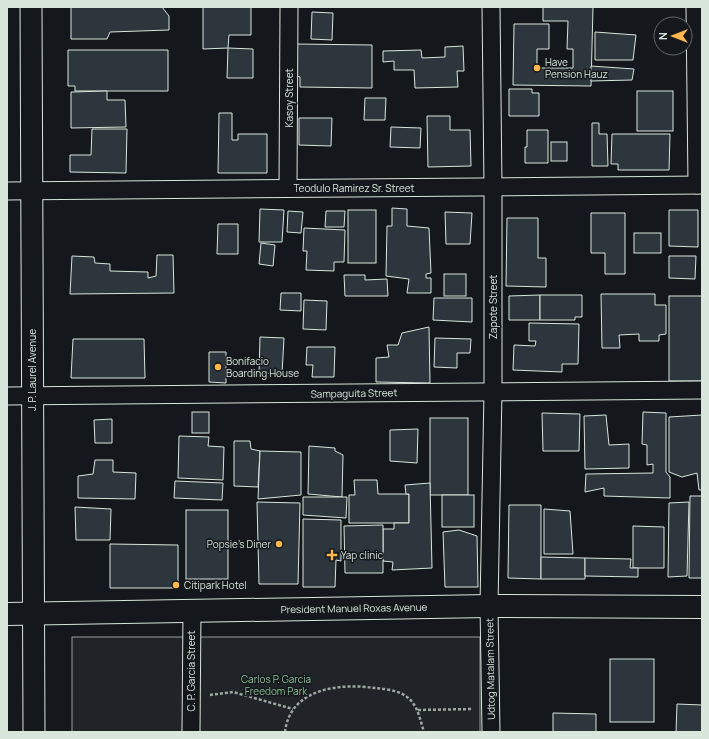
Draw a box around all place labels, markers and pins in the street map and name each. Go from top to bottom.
place label: Have Pension Hauz [545,55,608,81]
marker: Have Pension Hauz [532,63,542,73]
place label: Bonifacio Boarding House [226,354,299,380]
marker: Bonifacio Boarding House [213,362,223,372]
place label: Popsie's Diner [207,537,271,551]
marker: Popsie's Diner [274,539,284,549]
place label: Yap clinic [341,548,384,562]
marker: Yap clinic [326,549,338,561]
place label: Citipark Hotel [184,578,247,592]
marker: Citipark Hotel [171,580,181,590]

